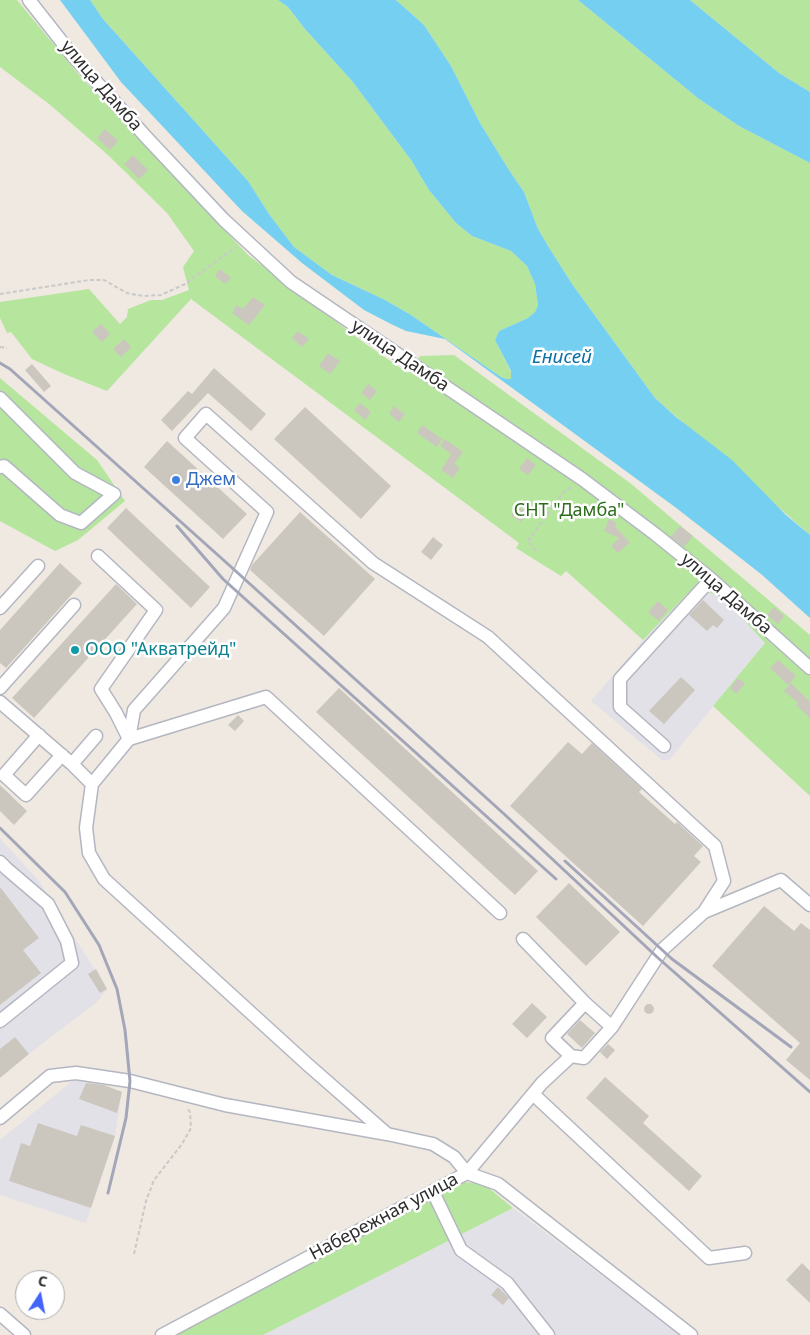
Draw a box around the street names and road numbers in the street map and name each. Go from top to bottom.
street label: улица Дамба [56,36,146,136]
street label: улица Дамба [347,315,453,397]
street label: улица Дамба [676,549,776,639]
street label: Набережная улица [306,1169,462,1265]

